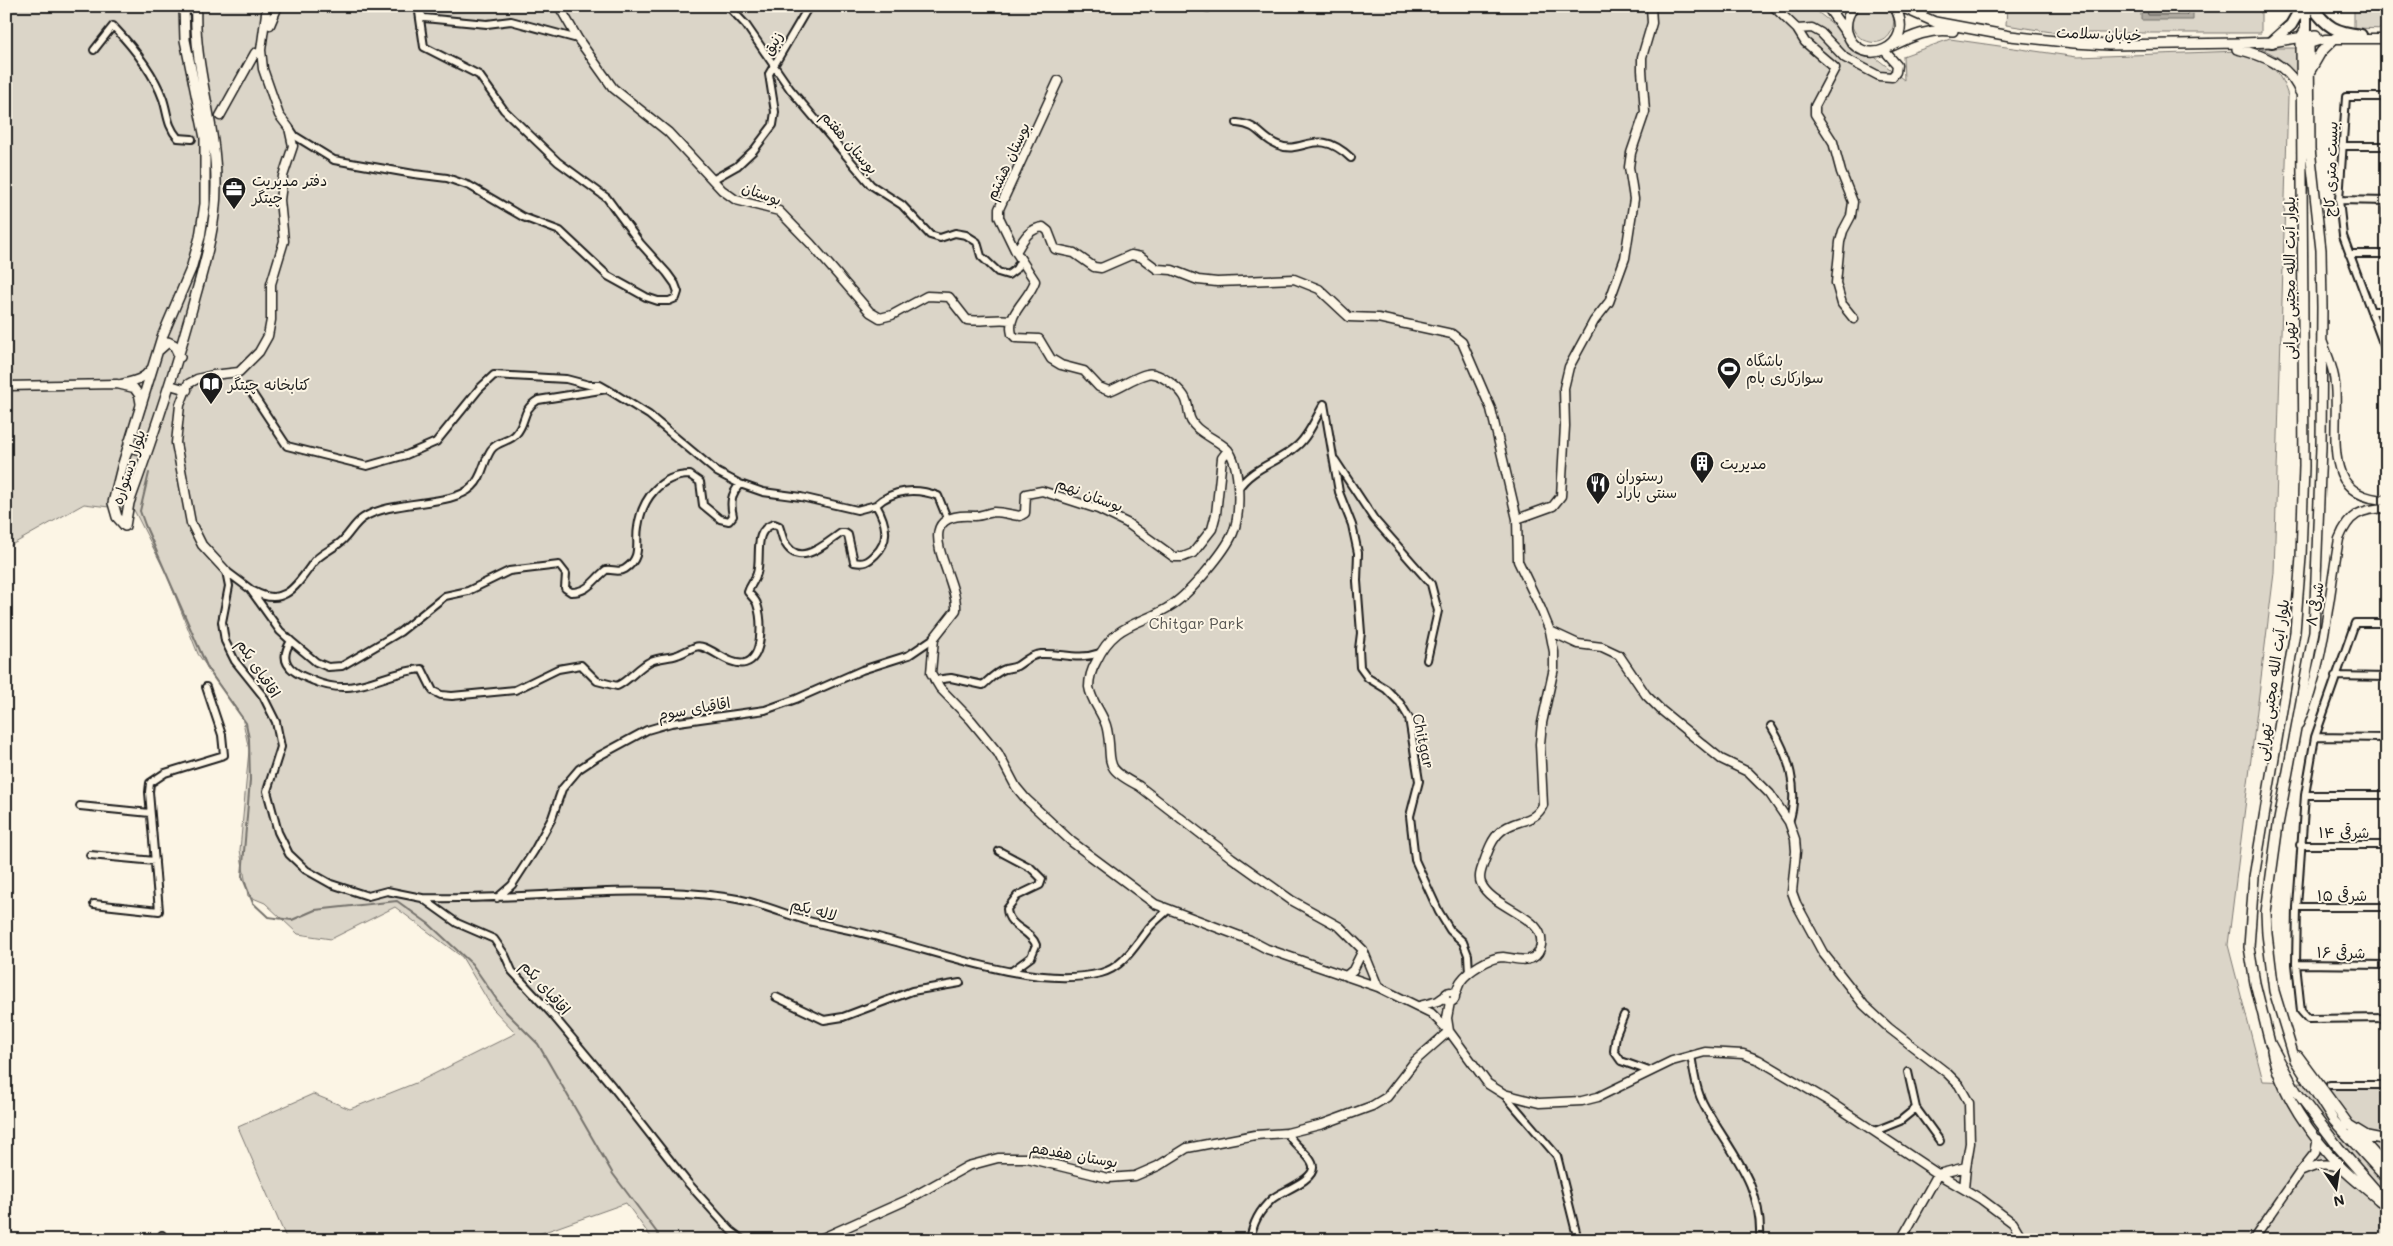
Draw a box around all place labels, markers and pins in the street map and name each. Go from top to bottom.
place label: دفتر مدیریت چیتگر [250,170,327,208]
office icon: دفتر مدیریت چیتگر [221,176,247,210]
place label: باشگاه سوارکاری بام [1746,350,1823,389]
sports icon: باشگاه سوارکاری بام [1716,356,1742,390]
library icon: کتابخانه چیتگر [198,371,224,405]
place label: کتابخانه چیتگر [226,374,310,395]
building icon: مدیریت [1689,450,1715,484]
place label: مدیریت [1720,453,1766,473]
place label: رستوران سنتی باراد [1616,465,1677,503]
restaurant icon: رستوران سنتی باراد [1585,471,1611,505]

